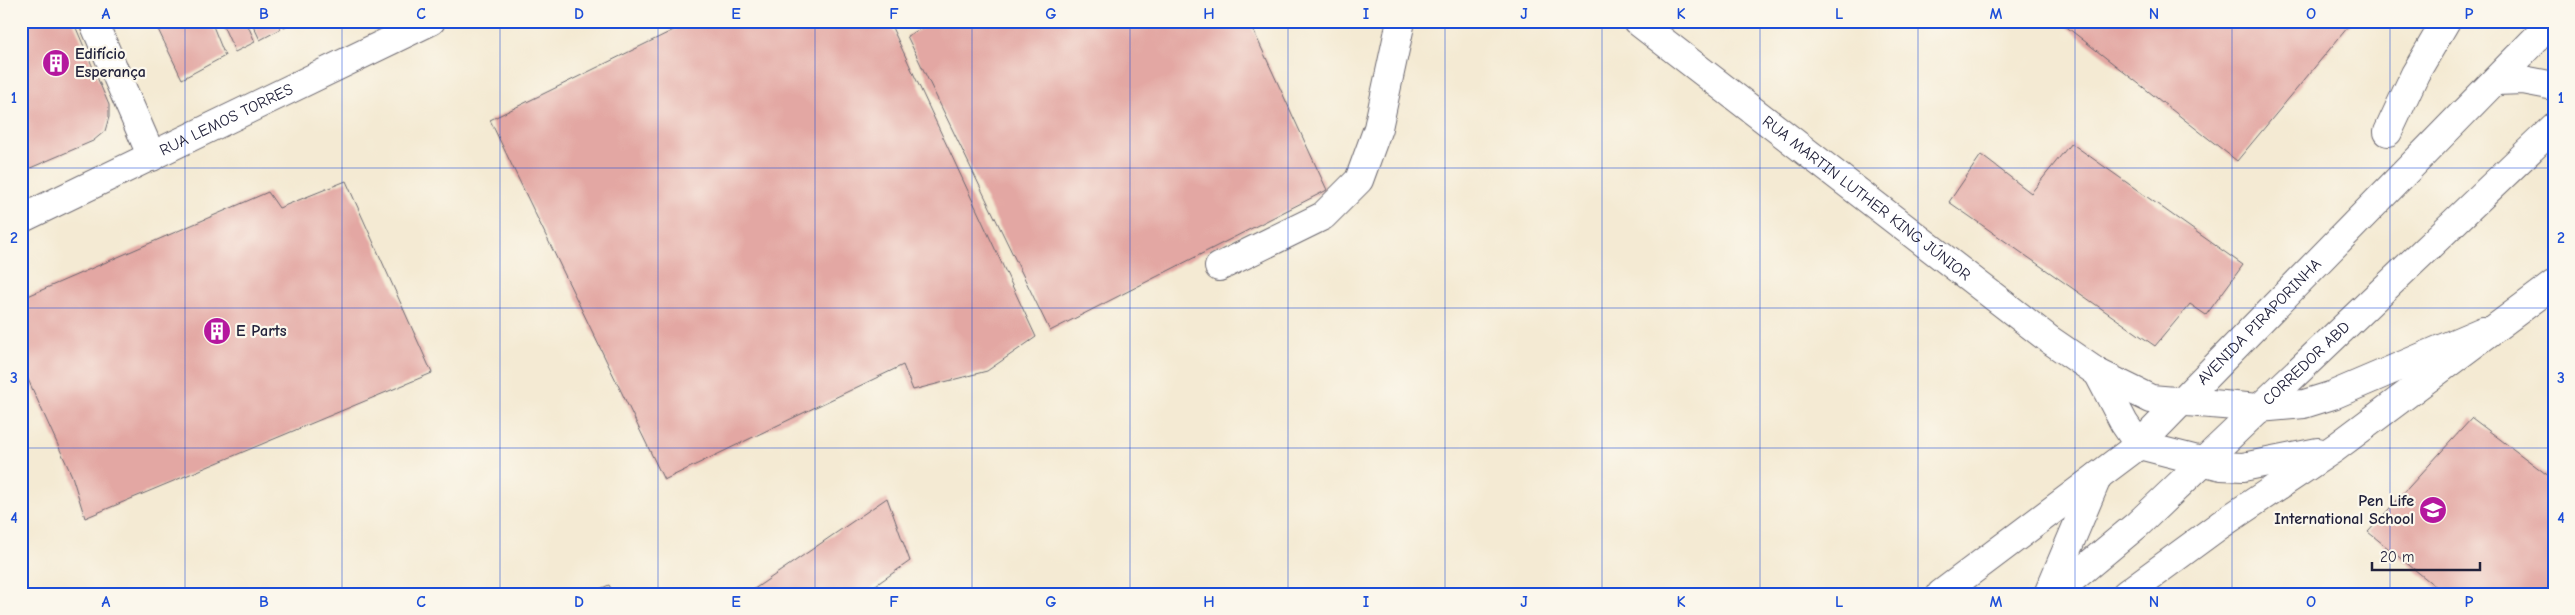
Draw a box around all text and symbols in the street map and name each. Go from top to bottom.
text: A [102,5,111,23]
text: B [259,5,269,23]
text: C [416,5,426,23]
text: D [574,5,584,23]
text: E [731,5,741,23]
text: F [889,5,899,23]
text: G [1045,5,1057,23]
text: H [1203,5,1215,23]
text: I [1363,5,1369,23]
text: J [1520,5,1528,23]
text: K [1676,5,1686,23]
text: L [1835,5,1843,23]
text: M [1990,5,2003,23]
text: N [2149,5,2159,23]
text: O [2306,5,2316,23]
text: P [2465,5,2474,23]
place label: Edifício Esperança [75,45,146,81]
building icon: Edifício Esperança [41,48,71,78]
street label: RUA LEMOS TORRES [157,80,296,160]
text: 1 [11,89,17,107]
text: 1 [2558,89,2564,107]
street label: RUA MARTIN LUTHER KING JÚNIOR [1759,112,1974,285]
text: 2 [10,229,18,247]
text: 2 [2557,229,2565,247]
street label: AVENIDA PIRAPORINHA [2194,255,2325,389]
building icon: E Parts [202,316,232,346]
street label: CORREDOR ABD [2259,318,2354,409]
place label: E Parts [236,322,287,340]
text: 3 [10,369,18,387]
text: 3 [2557,369,2565,387]
place label: Pen Life International School [2274,492,2414,528]
school or university icon: Pen Life International School [2418,495,2448,525]
text: 4 [10,509,18,527]
text: 4 [2557,509,2565,527]
scale bar [2372,540,2480,572]
text: 20 m [2380,548,2414,566]
text: A [102,593,111,611]
text: B [259,593,269,611]
text: C [416,593,426,611]
text: D [574,593,584,611]
text: E [731,593,741,611]
text: F [889,593,899,611]
text: G [1045,593,1057,611]
text: H [1203,593,1215,611]
text: I [1363,593,1369,611]
text: J [1520,593,1528,611]
text: K [1676,593,1686,611]
text: L [1835,593,1843,611]
text: M [1990,593,2003,611]
text: N [2149,593,2159,611]
text: O [2306,593,2316,611]
text: P [2465,593,2474,611]

